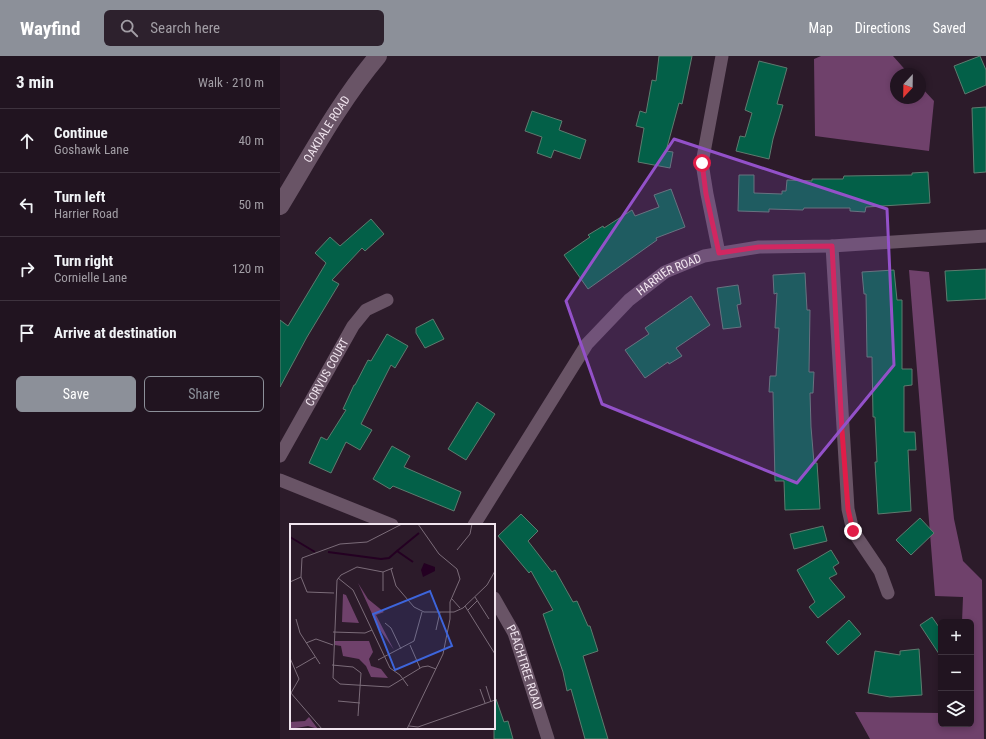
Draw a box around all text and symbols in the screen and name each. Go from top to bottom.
search box [104,10,384,46]
text: Wayfind [20,17,80,40]
icon: search [118,17,140,39]
text: Search here [150,19,220,37]
text: Map [809,20,833,36]
text: Directions [855,20,911,36]
text: Saved [933,20,966,36]
north arrow [890,68,926,104]
text: 3 min [16,72,54,92]
text: Walk · 210 m [198,75,264,90]
street label: OAKDALE ROAD [301,93,353,165]
text: Continue [54,124,108,142]
icon: ahead [16,130,38,152]
text: 40 m [238,133,264,148]
text: Goshawk Lane [54,142,129,157]
route start [693,154,711,172]
text: Turn left [54,188,105,206]
icon: left [16,194,38,216]
text: 50 m [238,197,264,212]
text: Harrier Road [54,206,118,221]
street label: HARRIER ROAD [634,251,703,298]
text: Turn right [54,252,113,270]
icon: right [16,258,38,280]
text: 120 m [232,261,264,276]
text: Cornielle Lane [54,270,127,285]
icon: arrive [16,322,38,344]
text: Arrive at destination [54,324,177,342]
street label: CORVUS COURT [302,336,352,409]
button: Save [16,376,136,412]
button: Share [144,376,264,412]
route end [844,522,862,540]
inset map [290,524,495,729]
map controls [938,619,974,727]
button: + [938,619,974,655]
street label: PEACHTREE ROAD [504,622,545,711]
button: − [938,655,974,691]
button: layers [938,691,974,727]

